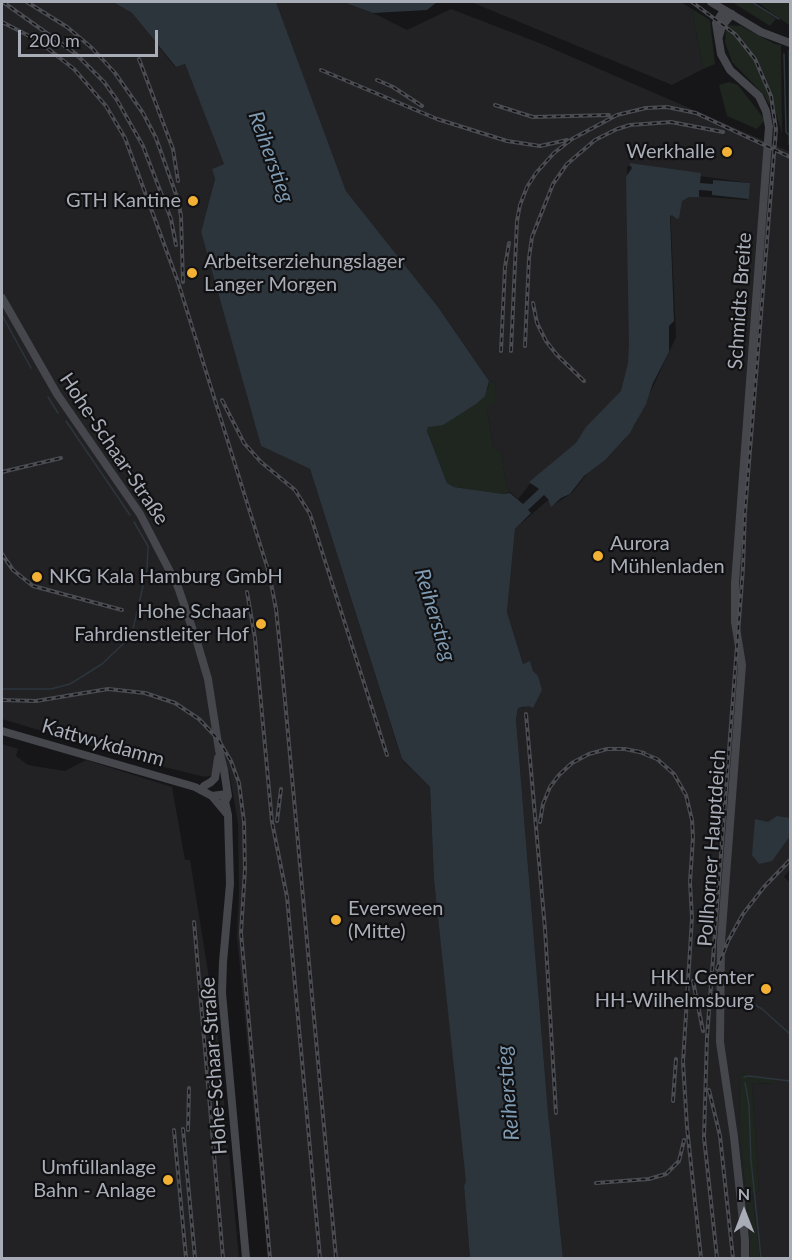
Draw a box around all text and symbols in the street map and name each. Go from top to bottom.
scale bar [21,18,160,56]
text: 200 m [29,29,80,51]
water label: Reiherstieg [243,108,299,206]
place label: Werkhalle [626,140,715,164]
marker: Werkhalle [720,145,734,159]
place label: GTH Kantine [66,189,181,213]
marker: GTH Kantine [186,194,200,208]
street label: Schmidts Breite [723,232,757,370]
place label: Arbeitserziehungslager Langer Morgen [204,250,405,297]
marker: Arbeitserziehungslager Langer Morgen [185,266,199,280]
street label: Hohe-Schaar-Straße [54,369,174,529]
place label: Aurora Mühlenladen [610,532,725,579]
marker: Aurora Mühlenladen [591,549,605,563]
place label: NKG Kala Hamburg GmbH [49,565,283,589]
water label: Reiherstieg [409,566,461,664]
marker: NKG Kala Hamburg GmbH [30,570,44,584]
place label: Hohe Schaar Fahrdienstleiter Hof [74,600,249,647]
marker: Hohe Schaar Fahrdienstleiter Hof [254,617,268,631]
street label: Kattwykdamm [39,714,167,772]
street label: Pollhorner Hauptdeich [693,749,731,947]
place label: Eversween (Mitte) [348,897,443,944]
marker: Eversween (Mitte) [329,913,343,927]
place label: HKL Center HH-Wilhelmsburg [595,966,754,1013]
street label: Hohe-Schaar-Straße [196,976,232,1156]
marker: HKL Center HH-Wilhelmsburg [759,982,773,996]
water label: Reiherstieg [491,1044,525,1142]
place label: Umfüllanlage Bahn - Anlage [33,1156,156,1203]
marker: Umfüllanlage Bahn - Anlage [161,1173,175,1187]
north arrow [714,1182,774,1242]
text: N [738,1184,750,1203]

